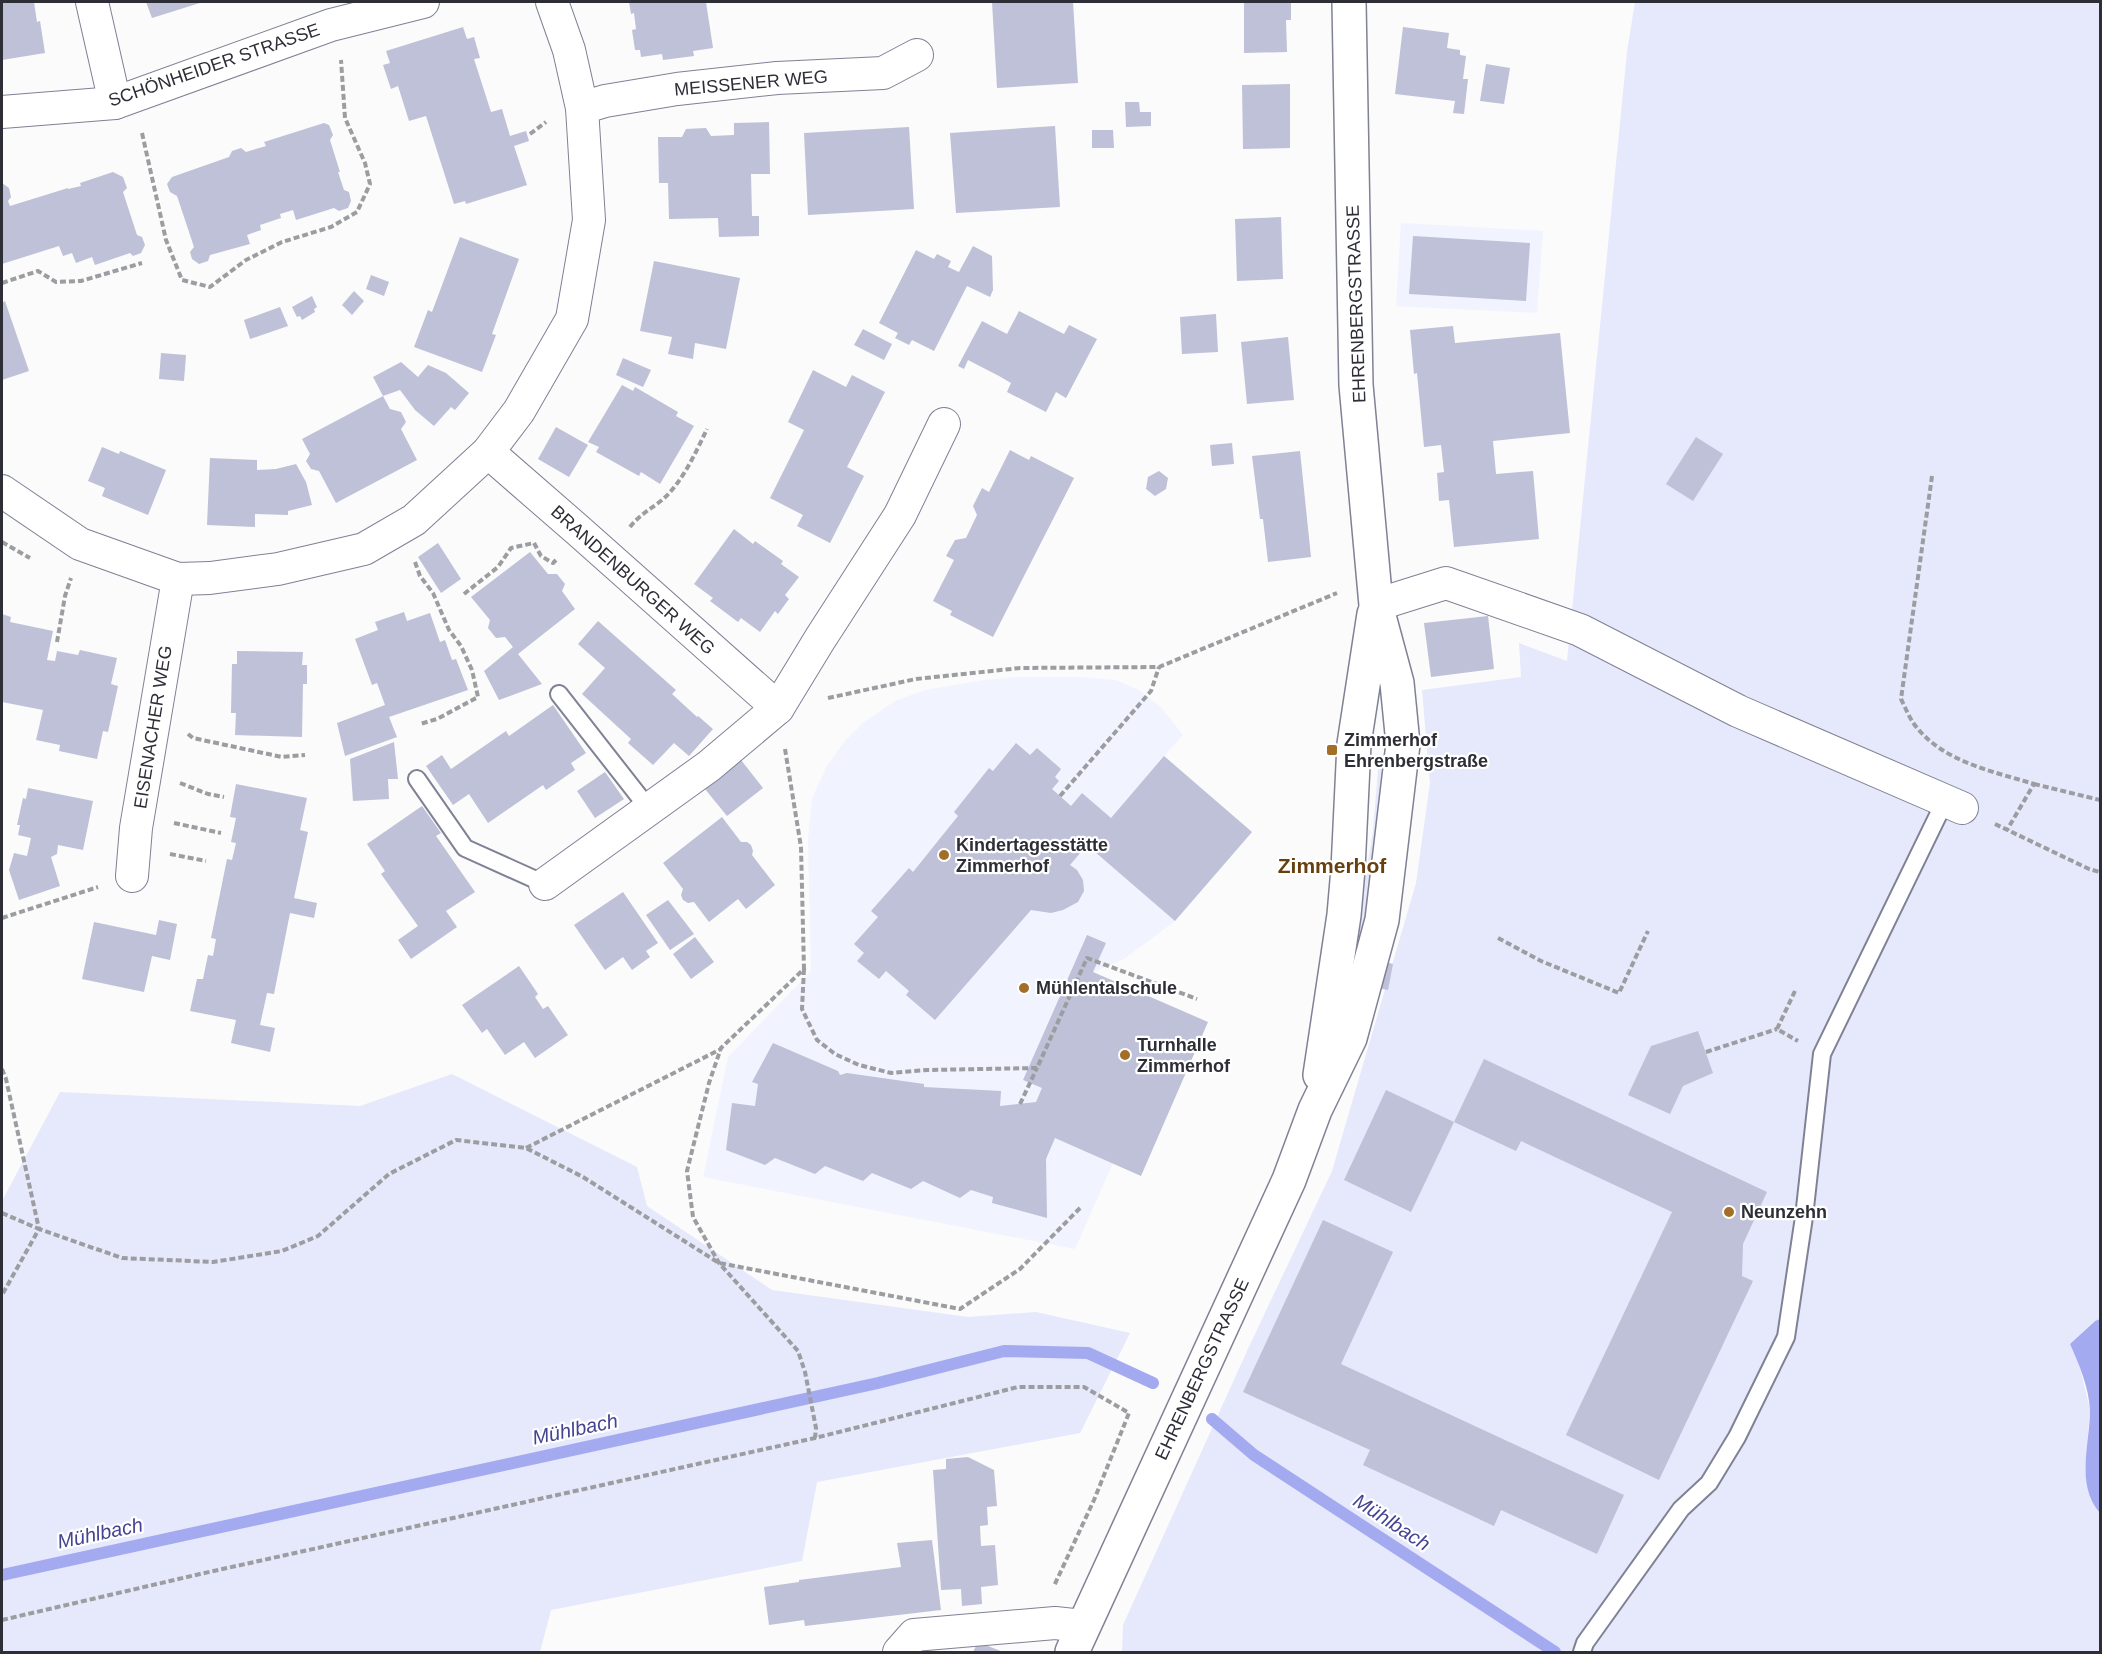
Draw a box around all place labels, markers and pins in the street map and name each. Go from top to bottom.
place label: Zimmerhof Ehrenbergstraße [1344,730,1488,771]
marker: Zimmerhof Ehrenbergstraße [1325,743,1339,757]
place label: Kindertagesstätte Zimmerhof [956,835,1108,876]
marker: Kindertagesstätte Zimmerhof [937,848,951,862]
place label: Mühlentalschule [1036,978,1177,998]
marker: Mühlentalschule [1017,981,1031,995]
place label: Turnhalle Zimmerhof [1137,1035,1231,1076]
marker: Turnhalle Zimmerhof [1118,1048,1132,1062]
place label: Neunzehn [1741,1202,1827,1222]
marker: Neunzehn [1722,1205,1736,1219]

